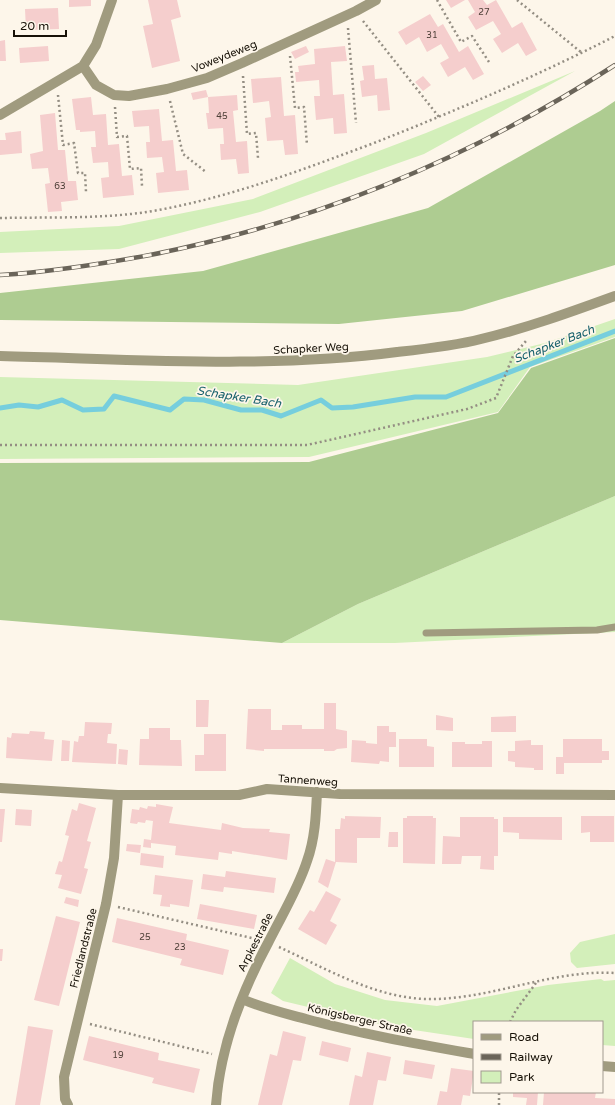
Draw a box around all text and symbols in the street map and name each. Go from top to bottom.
house number: 27 [478,7,490,18]
scale bar [14,12,66,38]
text: 20 m [20,19,49,33]
house number: 31 [426,30,438,41]
street label: Voweydeweg [190,37,259,75]
house number: 45 [216,111,228,122]
house number: 63 [54,181,66,192]
water label: Schapker Bach [512,322,597,366]
street label: Schapker Weg [273,340,349,357]
water label: Schapker Bach [196,383,283,411]
street label: Tannenweg [278,772,338,789]
street label: Friedlandstraße [67,907,100,989]
street label: Arpkestraße [235,911,276,974]
house number: 25 [139,932,151,943]
house number: 23 [174,942,186,953]
street label: Königsberger Straße [306,1001,414,1038]
legend [473,1021,603,1093]
text: Road [509,1030,539,1044]
house number: 19 [112,1050,124,1061]
text: Railway [509,1050,553,1064]
text: Park [509,1070,535,1084]

